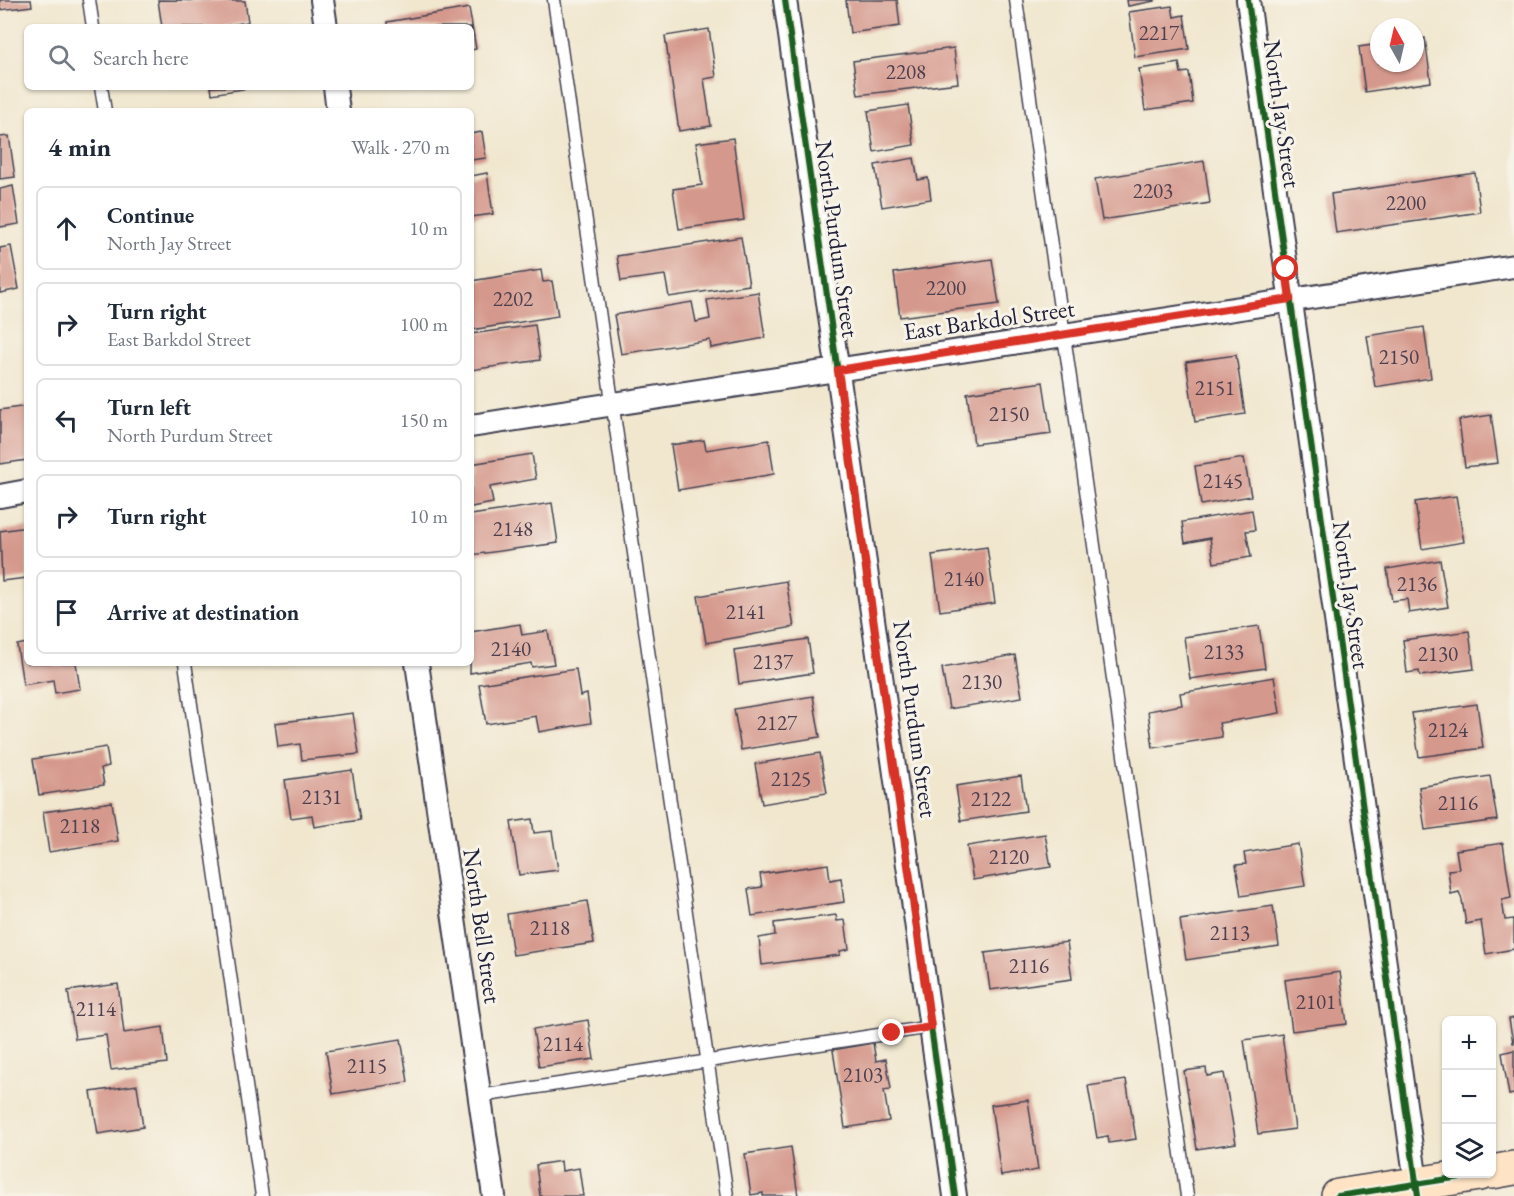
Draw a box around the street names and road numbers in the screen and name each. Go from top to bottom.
street label: North Jay Street [1257,38,1308,190]
street label: North Purdum Street [808,138,867,340]
street label: East Barkdol Street [901,292,1077,347]
street label: North Jay Street [1326,519,1377,671]
street label: North Purdum Street [886,618,945,820]
street label: North Bell Street [456,846,509,1006]

